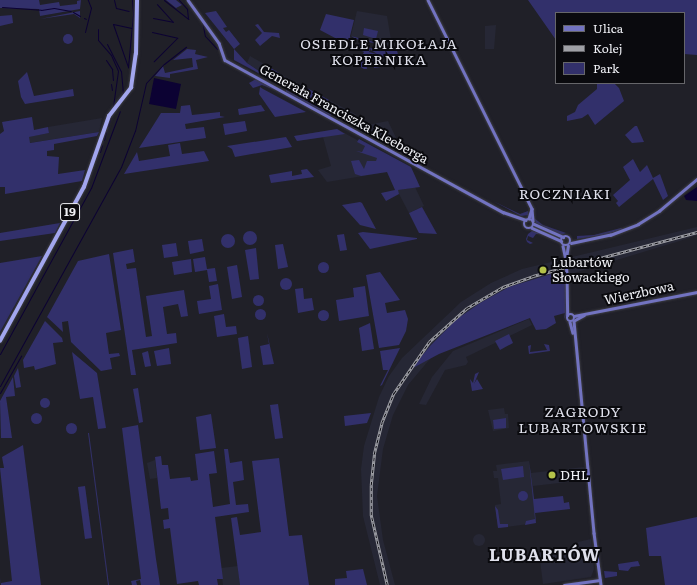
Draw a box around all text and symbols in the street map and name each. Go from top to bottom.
legend [555,12,685,84]
text: Ulica [593,19,623,37]
district label: OSIEDLE MIKOŁAJA KOPERNIKA [300,35,458,68]
text: Kolej [593,39,623,57]
text: Park [593,59,619,77]
street label: Generała Franciszka Kleeberga [257,61,431,167]
district label: ROCZNIAKI [519,185,611,201]
road number: 19 [60,202,80,222]
place label: Lubartów Słowackiego [552,255,630,286]
marker: Lubartów Słowackiego [537,264,549,276]
street label: Wierzbowa [603,278,675,308]
district label: ZAGRODY LUBARTOWSKIE [518,403,648,436]
place label: DHL [560,467,589,483]
marker: DHL [547,470,557,480]
district label: LUBARTÓW [489,544,601,564]

